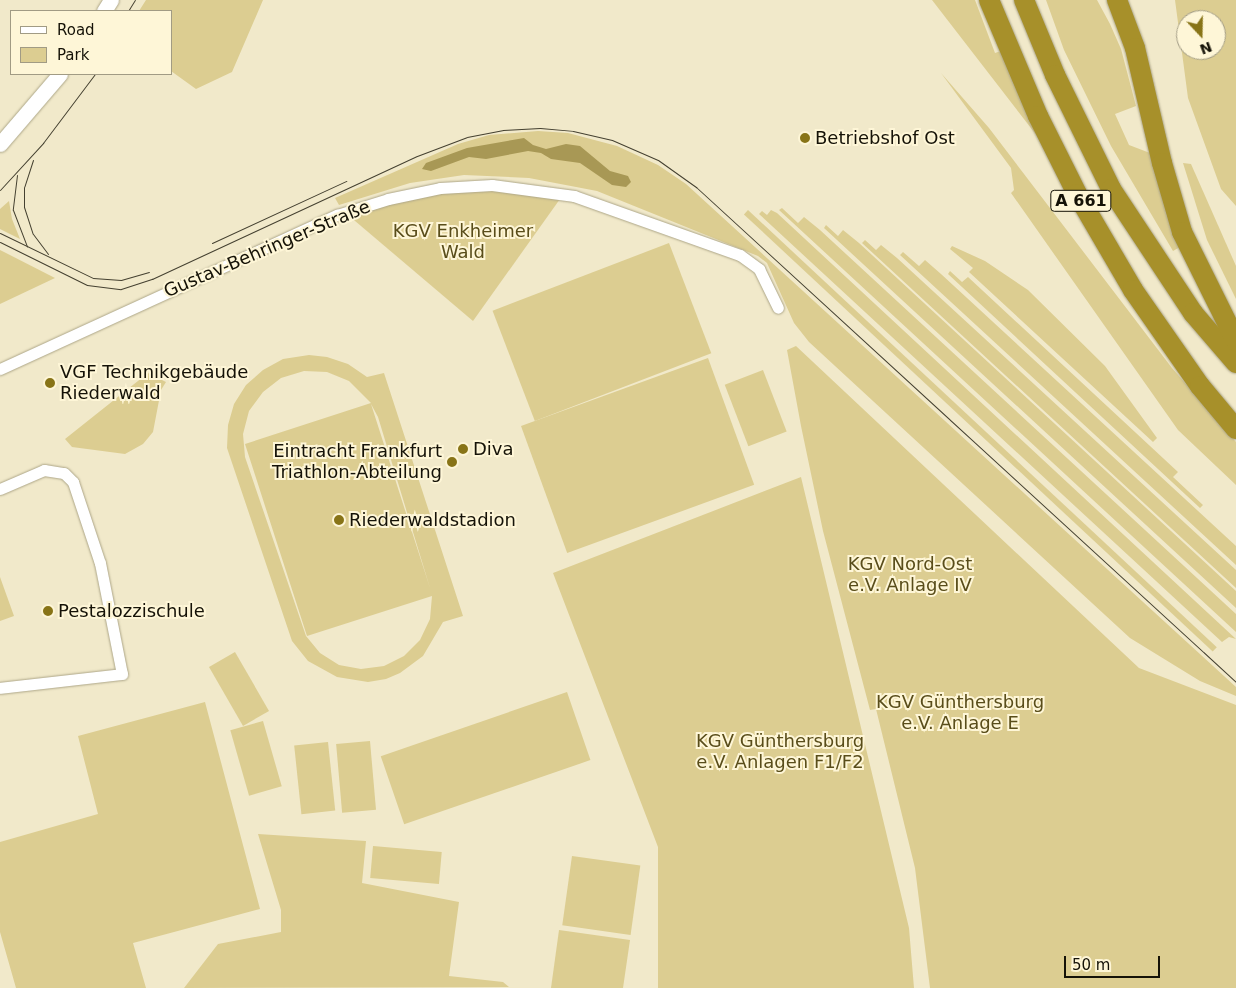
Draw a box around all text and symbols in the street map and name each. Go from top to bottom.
legend [10,10,172,75]
north arrow [1176,10,1226,60]
text: Road [57,21,95,39]
text: N [1198,39,1214,58]
text: Park [57,46,89,64]
place label: Betriebshof Ost [815,127,955,149]
marker: Betriebshof Ost [799,132,811,144]
road number: A 661 [1050,188,1112,215]
street label: Gustav-Behringer-Straße [161,196,373,302]
park label: KGV Enkheimer Wald [393,221,533,264]
place label: VGF Technikgebäude Riederwald [60,362,248,404]
marker: VGF Technikgebäude Riederwald [44,377,56,389]
place label: Diva [473,438,514,460]
place label: Eintracht Frankfurt Triathlon-Abteilung [272,441,442,484]
marker: Diva [457,443,469,455]
marker: Eintracht Frankfurt Triathlon-Abteilung [446,456,458,468]
place label: Riederwaldstadion [349,509,516,531]
marker: Riederwaldstadion [333,514,345,526]
park label: KGV Nord-Ost e.V. Anlage IV [848,554,972,596]
place label: Pestalozzischule [58,600,205,622]
marker: Pestalozzischule [42,605,54,617]
park label: KGV Günthersburg e.V. Anlage E [876,692,1044,734]
park label: KGV Günthersburg e.V. Anlagen F1/F2 [696,731,864,774]
scale bar [1066,946,1162,978]
text: 50 m [1072,956,1110,974]

